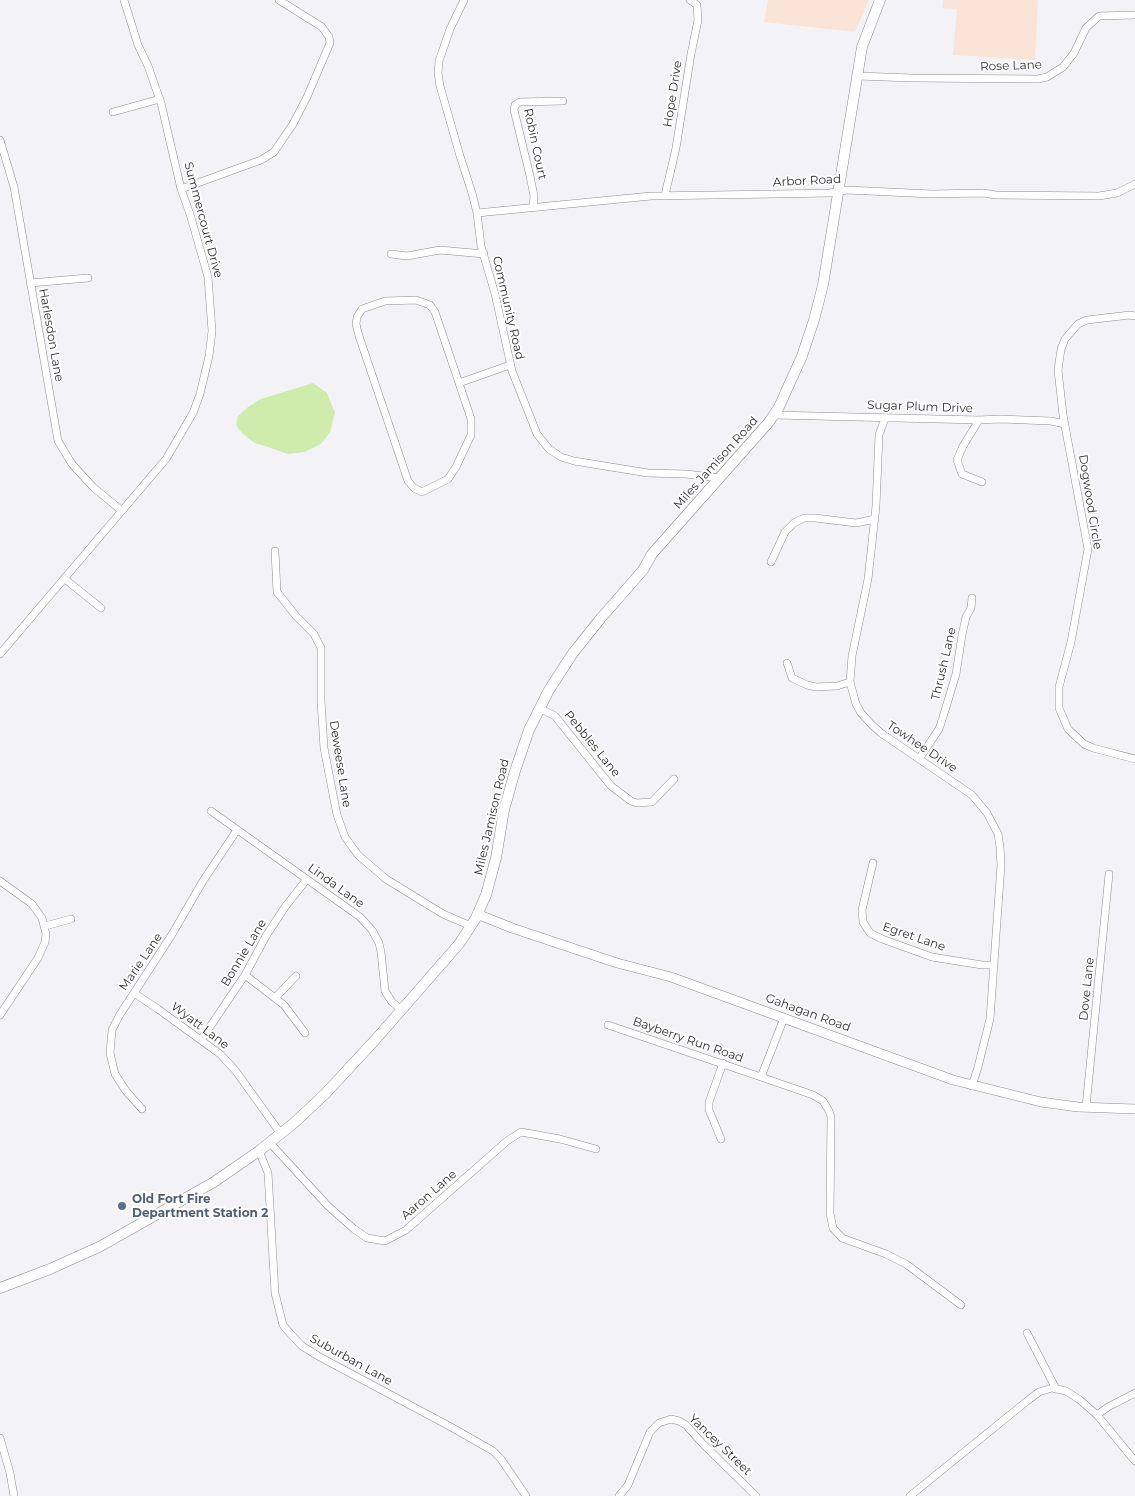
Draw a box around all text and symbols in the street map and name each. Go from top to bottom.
street label: Rose Lane [980,58,1042,74]
street label: Hope Drive [661,60,685,128]
street label: Robin Court [520,107,550,181]
street label: Summercourt Drive [181,160,225,280]
street label: Arbor Road [773,172,841,190]
street label: Community Road [489,255,527,361]
street label: Harlesdon Lane [36,287,66,383]
street label: Sugar Plum Drive [867,398,973,416]
street label: Miles Jamison Road [671,414,761,512]
street label: Dogwood Circle [1075,454,1105,550]
street label: Thrush Lane [929,626,959,702]
street label: Pebbles Lane [561,708,623,780]
street label: Towhee Drive [884,718,960,776]
street label: Deweese Lane [326,720,354,808]
street label: Miles Jamison Road [472,757,512,877]
street label: Linda Lane [305,861,367,911]
street label: Bonnie Lane [218,917,270,989]
street label: Egret Lane [881,920,947,954]
street label: Marie Lane [116,930,166,994]
street label: Dove Lane [1077,957,1097,1021]
street label: Gahagan Road [763,991,853,1035]
street label: Wyatt Lane [168,1000,232,1052]
street label: Bayberry Run Road [631,1014,745,1066]
street label: Aaron Lane [398,1167,460,1223]
place label: Old Fort Fire Department Station 2 [132,1192,268,1220]
marker: Old Fort Fire Department Station 2 [116,1200,128,1212]
street label: Suburban Lane [307,1331,395,1389]
street label: Yancey Street [686,1411,754,1479]

